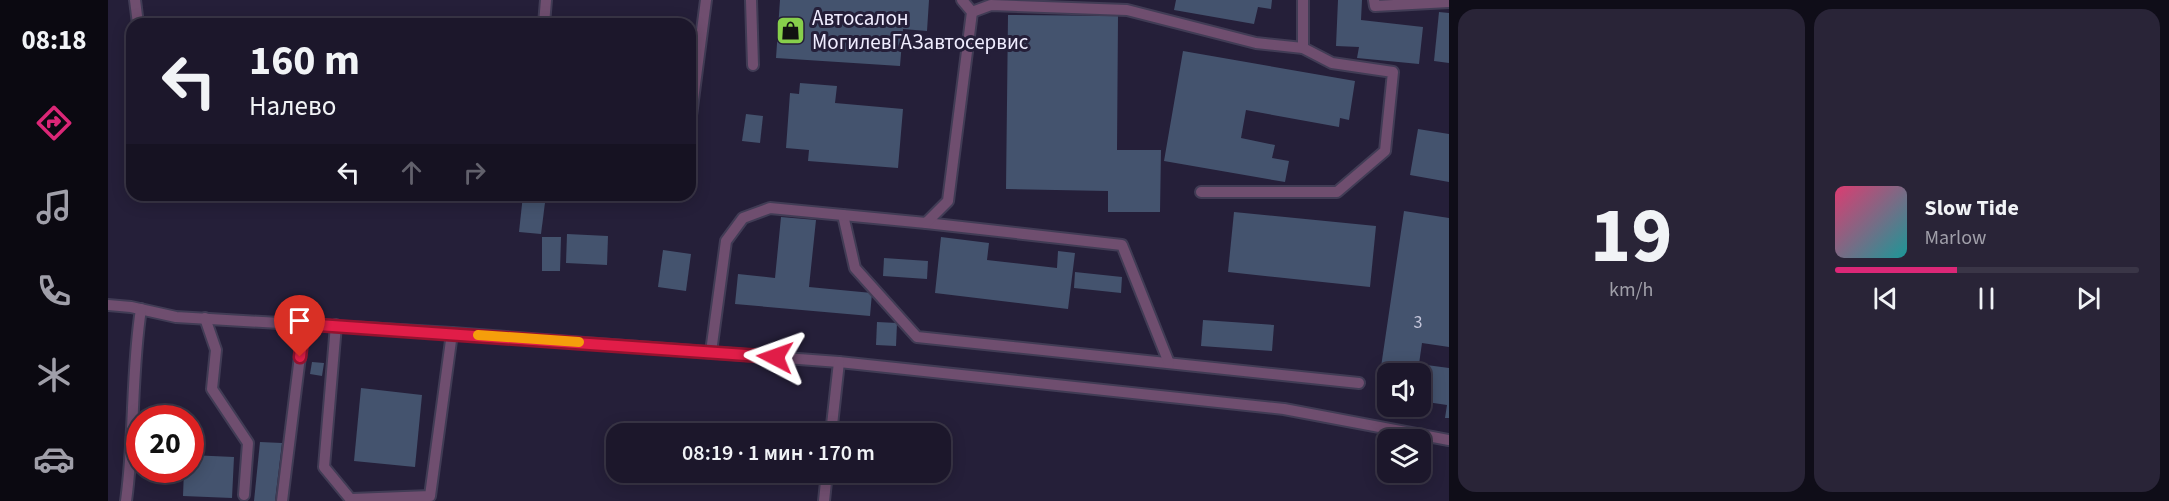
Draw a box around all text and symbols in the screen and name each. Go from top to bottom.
place label: Автосалон МогилевГАЗавтосервис [812,3,1029,57]
shop icon: Автосалон МогилевГАЗавтосервис [775,14,807,46]
text: 08:18 [21,21,87,60]
text: 160 m [249,31,360,91]
icon: left [150,42,228,120]
text: Налево [249,87,336,126]
icon: directions [33,102,75,144]
icon: left [332,156,365,189]
icon: ahead [395,156,428,189]
icon: right [458,156,491,189]
text: 19 [1590,181,1672,292]
icon: music [33,186,75,228]
text: Slow Tide [1925,192,2019,224]
text: Marlow [1925,224,1986,252]
icon: phone [33,270,75,312]
text: km/h [1609,276,1653,304]
icon: previous [1869,282,1902,315]
icon: pause [1970,282,2003,315]
icon: next [2072,282,2105,315]
pin [274,295,325,357]
icon: arrive [283,304,316,337]
house number: 3 [1414,310,1423,335]
position arrow [743,325,807,389]
icon: climate [33,354,75,396]
map controls [1377,363,1431,483]
button: sound [1377,363,1431,417]
speed limit sign: 20 [126,405,204,483]
button: layers [1377,429,1431,483]
text: 08:19 · 1 мин · 170 m [682,437,875,469]
icon: car [33,438,75,480]

